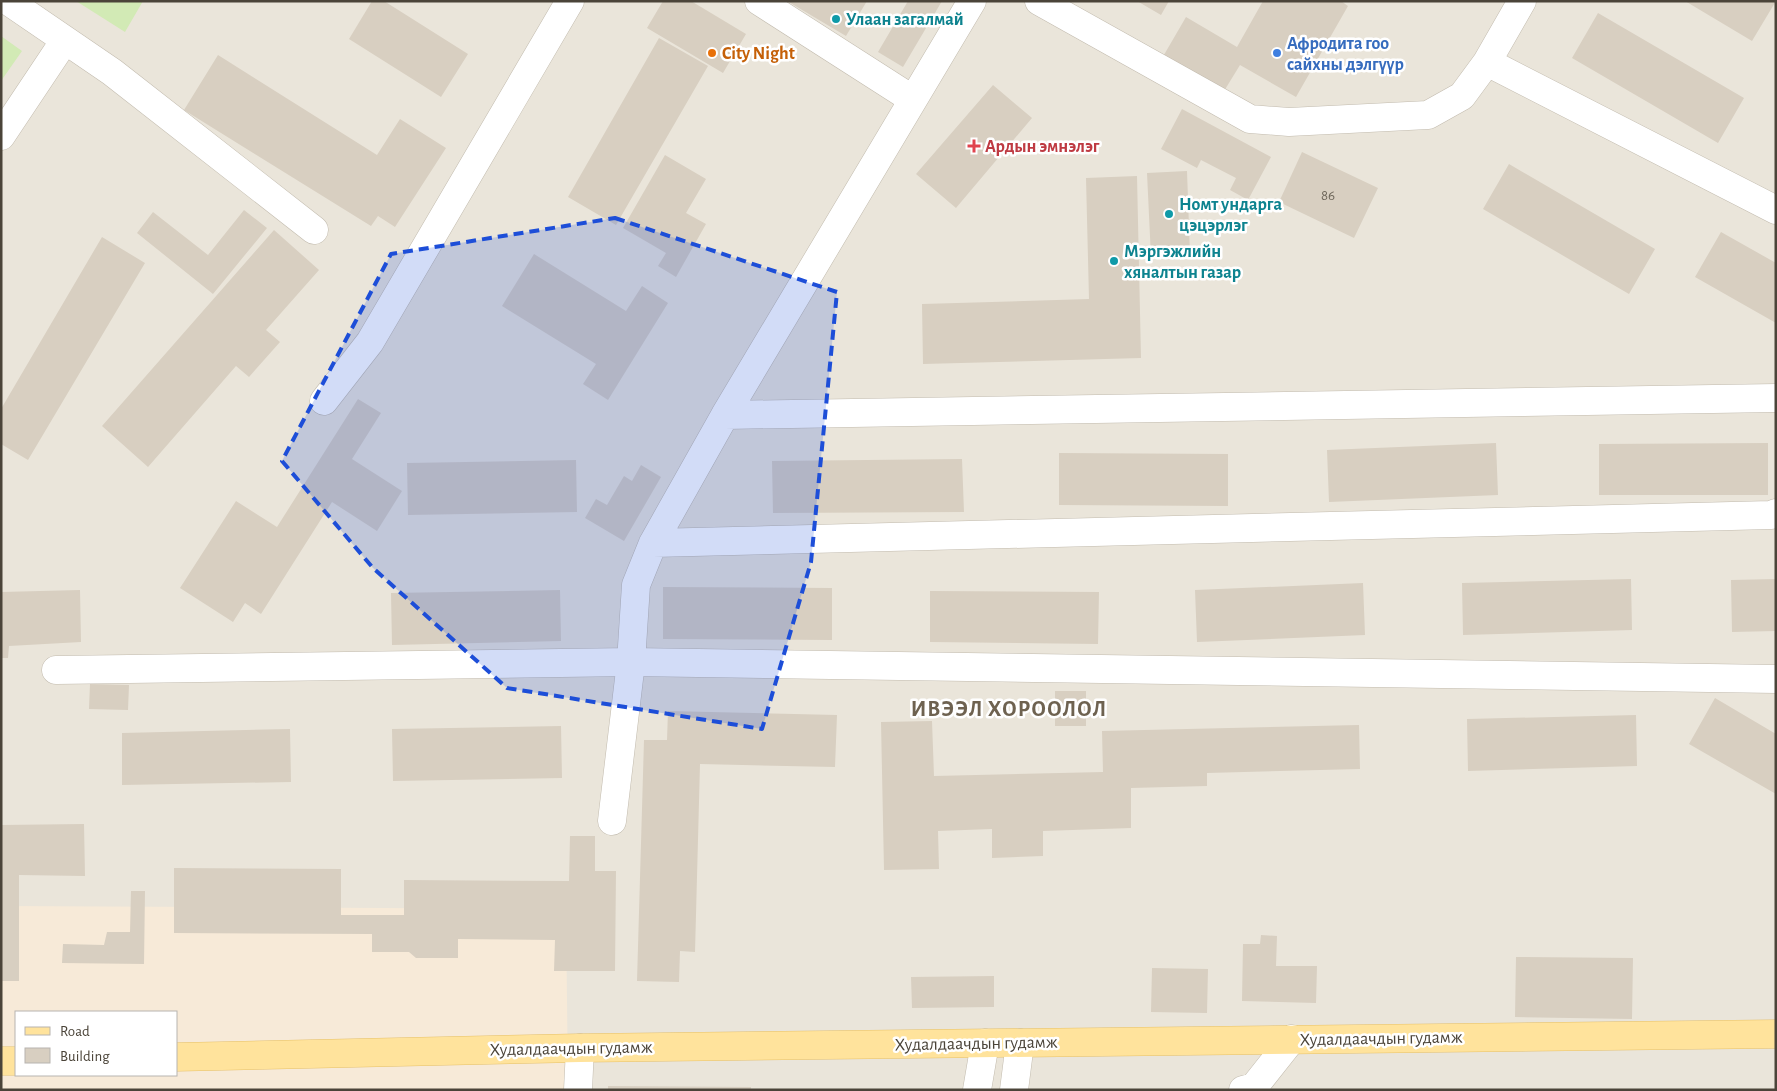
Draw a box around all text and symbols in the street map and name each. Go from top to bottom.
place label: Улаан загалмай [846,11,964,29]
marker: Улаан загалмай [830,13,842,25]
place label: Афродита гоо сайхны дэлгүүр [1287,35,1404,74]
place label: City Night [722,45,795,63]
marker: City Night [706,47,718,59]
marker: Афродита гоо сайхны дэлгүүр [1271,47,1283,59]
place label: Ардын эмнэлэг [985,138,1100,156]
marker: Ардын эмнэлэг [967,139,981,153]
house number: 86 [1321,188,1335,203]
place label: Номт ундарга цэцэрлэг [1179,196,1282,235]
marker: Номт ундарга цэцэрлэг [1163,208,1175,220]
place label: Мэргэжлийн хяналтын газар [1124,243,1241,282]
marker: Мэргэжлийн хяналтын газар [1108,255,1120,267]
district label: ИВЭЭЛ ХОРООЛОЛ [911,698,1107,720]
legend [15,1011,178,1076]
text: Road [60,1024,90,1039]
street label: Худалдаачдын гудамж [1299,1029,1463,1049]
street label: Худалдаачдын гудамж [894,1034,1058,1054]
street label: Худалдаачдын гудамж [489,1039,653,1059]
text: Building [60,1049,110,1064]

